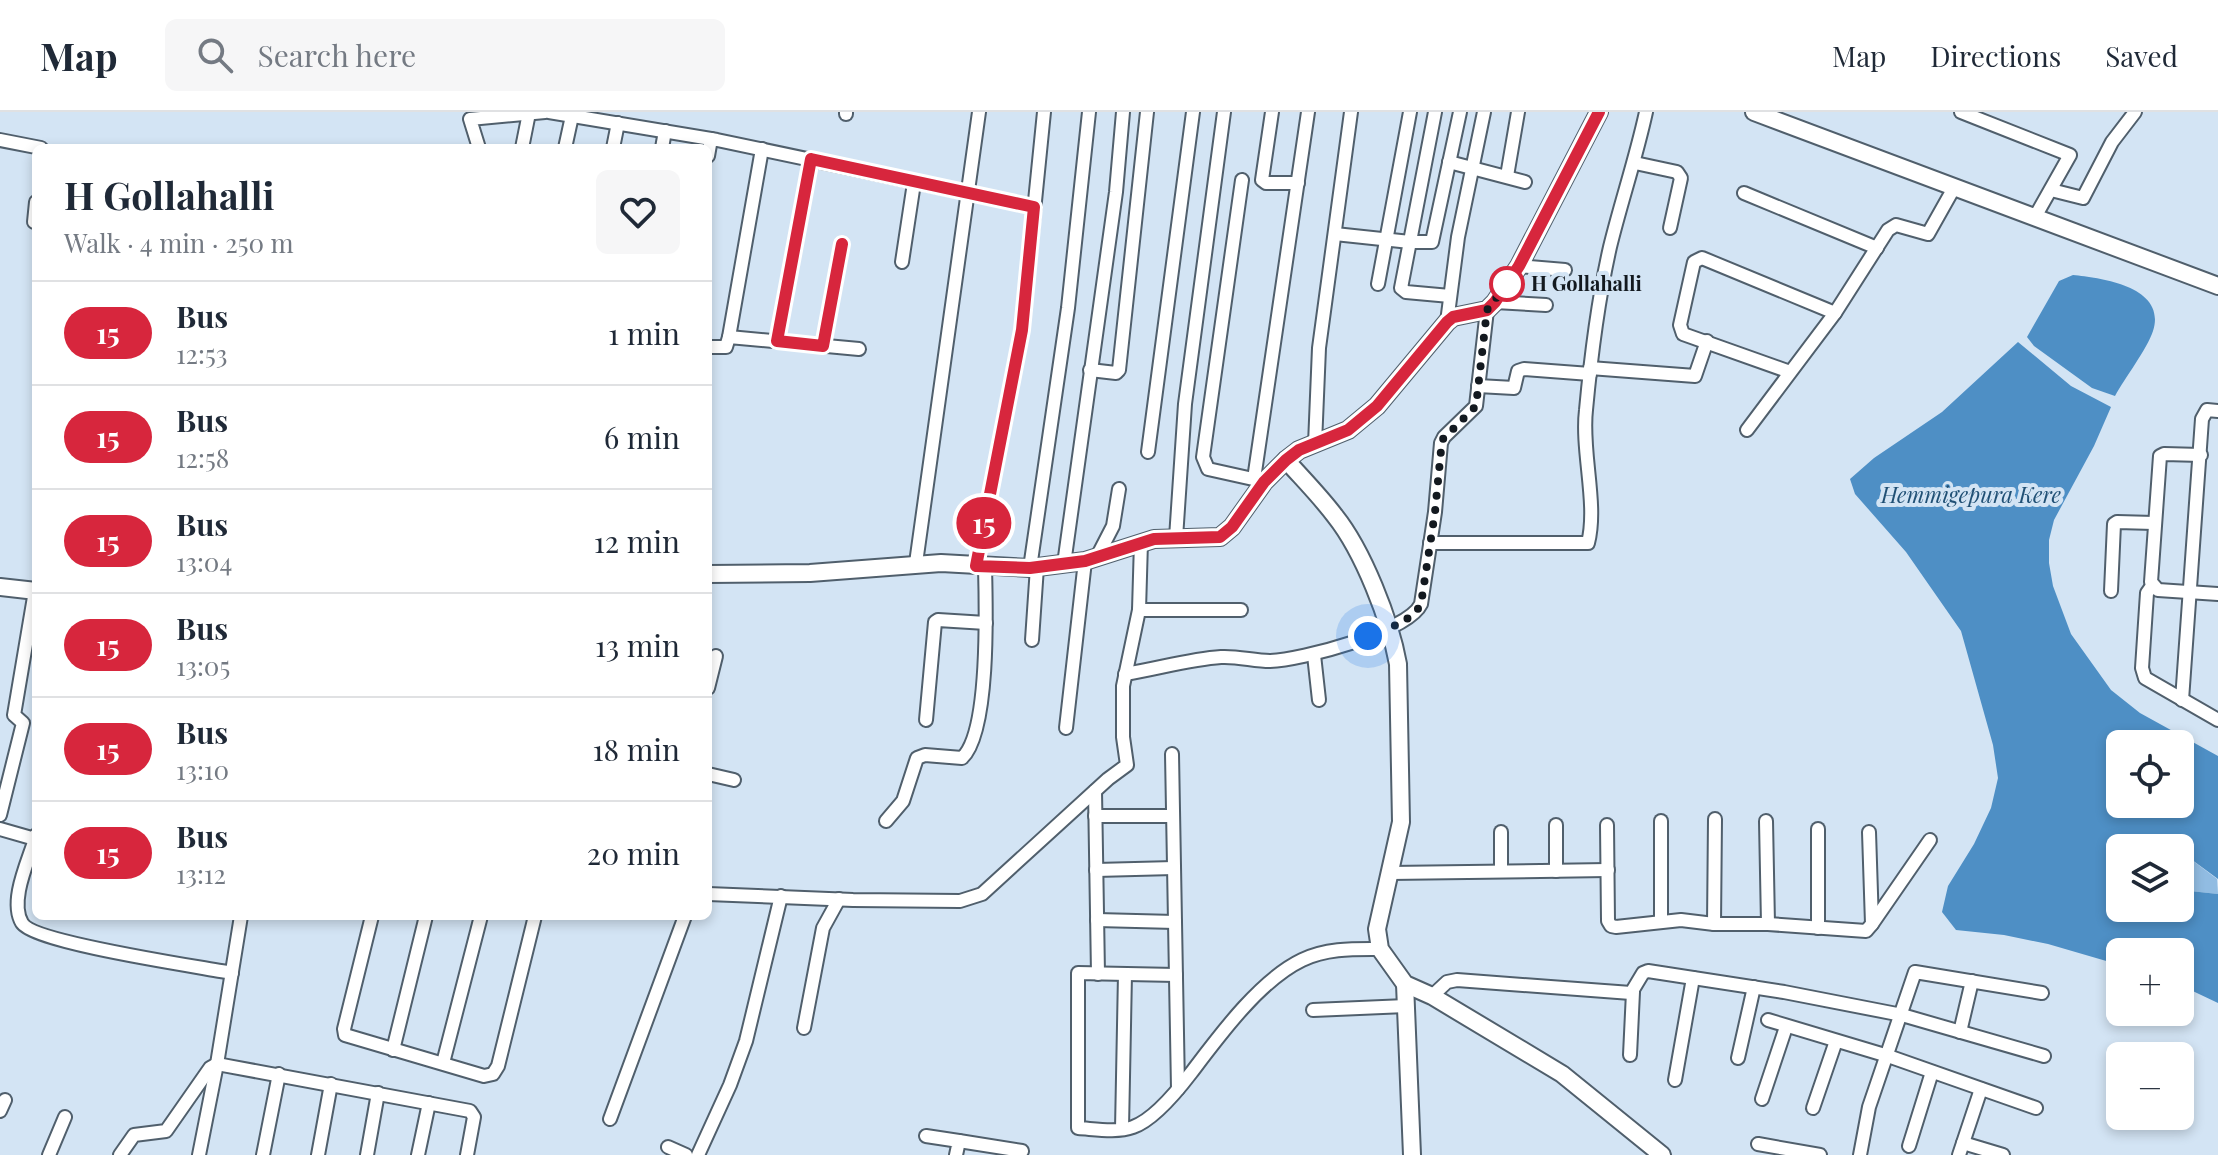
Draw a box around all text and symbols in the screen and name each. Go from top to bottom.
search box [165,19,725,91]
text: Map [40,30,117,81]
icon: search [193,33,237,77]
text: Search here [257,35,416,75]
text: Map [1832,37,1886,74]
text: Directions [1930,37,2061,74]
text: Saved [2105,37,2178,74]
text: H Gollahalli [64,169,274,220]
button: heart [596,170,680,254]
text: Walk · 4 min · 250 m [64,225,294,260]
marker: H Gollahalli [1490,267,1524,301]
place label: H Gollahalli [1531,269,1642,296]
text: Bus [176,296,228,336]
text: 1 min [608,313,680,353]
text: 15 [96,314,120,351]
text: 12:53 [176,336,228,371]
text: Bus [176,400,228,440]
text: 6 min [604,417,680,457]
text: 15 [96,418,120,455]
text: 12:58 [176,440,229,475]
water label: Hemmigepura Kere [1880,479,2061,509]
line badge: 15 [948,497,1020,549]
text: Bus [176,504,228,544]
text: 15 [972,504,996,541]
text: 12 min [594,521,680,561]
text: 15 [96,522,120,559]
text: 13:04 [176,544,232,579]
text: Bus [176,608,228,648]
your location [1348,616,1388,656]
text: 13 min [595,625,680,665]
text: 15 [96,626,120,663]
text: 13:05 [176,648,230,683]
text: Bus [176,712,228,752]
text: 18 min [592,729,680,769]
text: 15 [96,730,120,767]
map controls [2106,730,2194,1130]
button: locate [2106,730,2194,818]
text: 13:10 [176,752,229,787]
text: Bus [176,816,228,856]
text: 20 min [587,833,680,873]
text: 15 [96,834,120,871]
button: layers [2106,834,2194,922]
text: 13:12 [176,856,226,891]
button: + [2106,938,2194,1026]
button: − [2106,1042,2194,1130]

